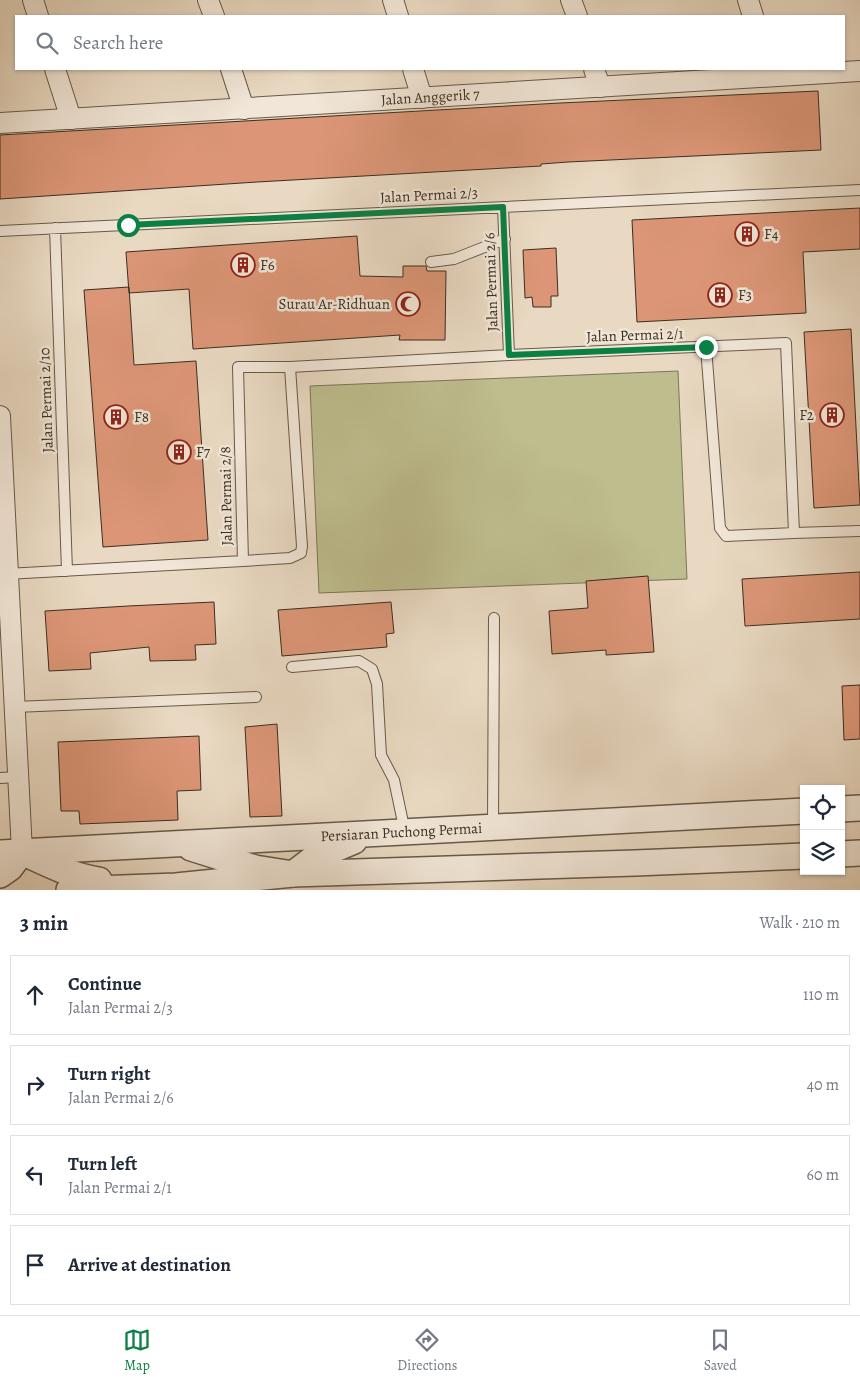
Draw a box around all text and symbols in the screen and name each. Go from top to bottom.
search box [15,15,845,70]
icon: search [33,29,61,57]
text: Search here [73,30,163,56]
street label: Jalan Anggerik 7 [380,84,481,110]
street label: Jalan Permai 2/3 [379,182,479,208]
route start [117,214,140,237]
building icon: F4 [734,221,760,247]
place label: F4 [764,224,779,244]
street label: Jalan Permai 2/6 [479,232,503,332]
building icon: F6 [230,252,256,278]
place label: F6 [260,255,275,275]
building icon: F3 [707,282,733,308]
place label: F3 [738,285,752,305]
mosque icon: Surau Ar-Ridhuan [395,291,421,317]
place label: Surau Ar-Ridhuan [278,294,390,314]
street label: Jalan Permai 2/1 [586,323,684,347]
route end [695,336,718,359]
street label: Jalan Permai 2/10 [34,347,58,453]
building icon: F2 [819,402,845,428]
building icon: F8 [103,404,129,430]
place label: F2 [799,405,814,425]
place label: F8 [134,407,149,427]
building icon: F7 [166,439,192,465]
place label: F7 [196,442,211,462]
street label: Jalan Permai 2/8 [215,446,237,546]
map controls [800,785,845,875]
button: locate [800,785,845,830]
street label: Persiaran Puchong Permai [320,818,483,846]
button: layers [800,830,845,875]
text: 3 min [20,909,68,937]
text: Walk · 210 m [759,912,840,934]
text: Continue [68,971,142,997]
icon: ahead [21,981,49,1009]
text: 110 m [803,984,839,1006]
text: Jalan Permai 2/3 [68,997,173,1019]
text: Turn right [68,1061,150,1087]
icon: right [21,1071,49,1099]
text: 40 m [807,1074,839,1096]
text: Jalan Permai 2/6 [68,1087,174,1109]
text: Turn left [68,1151,137,1177]
icon: left [21,1161,49,1189]
text: 60 m [807,1164,839,1186]
text: Jalan Permai 2/1 [68,1177,172,1199]
icon: arrive [21,1251,49,1279]
text: Arrive at destination [68,1252,231,1278]
tab: Map [123,1326,151,1375]
tab: Directions [397,1326,457,1375]
tab: Saved [704,1326,737,1375]

